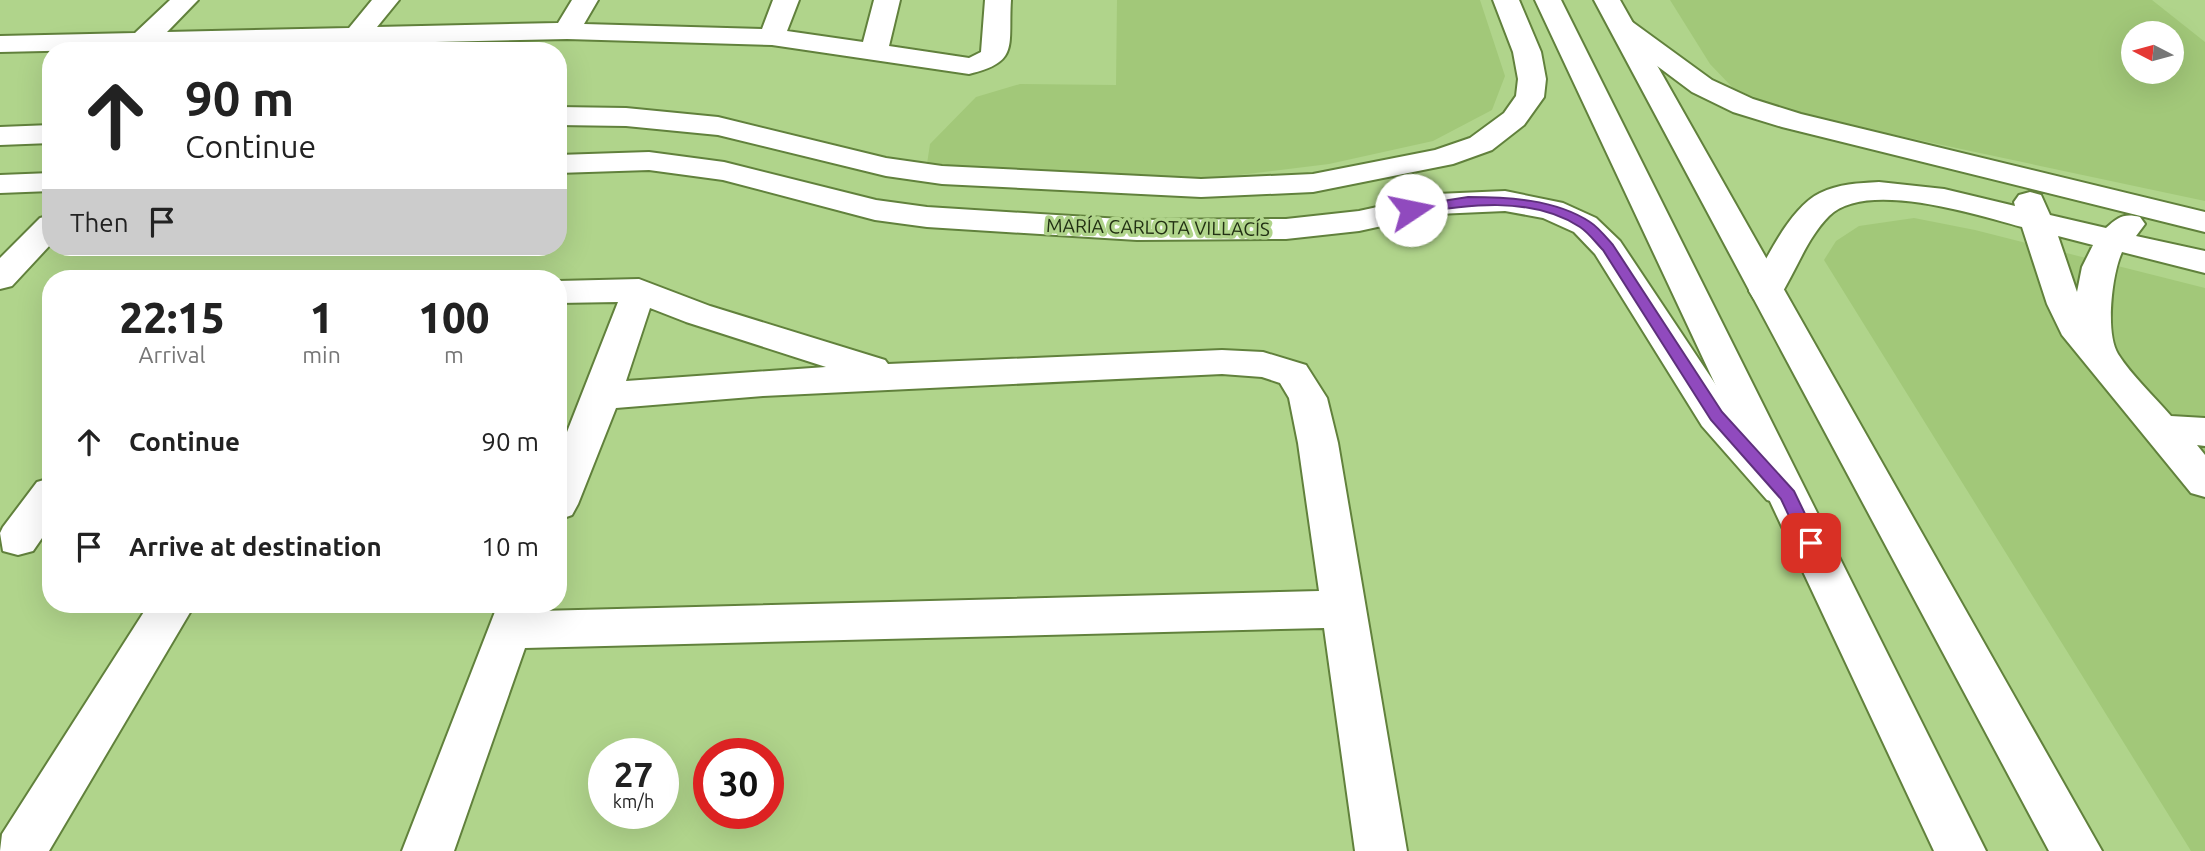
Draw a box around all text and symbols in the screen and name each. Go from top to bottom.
north arrow [2121,21,2184,84]
map controls [2121,21,2184,84]
icon: ahead [70,70,161,161]
text: 90 m [185,70,294,125]
text: Continue [185,128,316,164]
position arrow [1374,173,1448,247]
icon: arrive [143,203,181,241]
text: Then [70,208,129,237]
street label: MARÍA CARLOTA VILLACÍS [1046,214,1270,240]
text: 22:15 [120,294,225,341]
text: 1 [310,294,333,341]
text: 100 [418,294,489,341]
text: Arrival [139,342,206,367]
text: min [302,342,341,367]
text: m [444,342,464,367]
icon: ahead [70,423,108,461]
text: Continue [129,427,240,456]
text: 90 m [481,427,539,456]
pin [1781,513,1841,573]
icon: arrive [1792,524,1830,562]
icon: arrive [70,528,108,566]
text: Arrive at destination [129,532,382,561]
text: 10 m [481,532,539,561]
speed limit sign: 30 [693,738,784,829]
text: 27 [614,754,653,794]
text: km/h [613,791,654,811]

